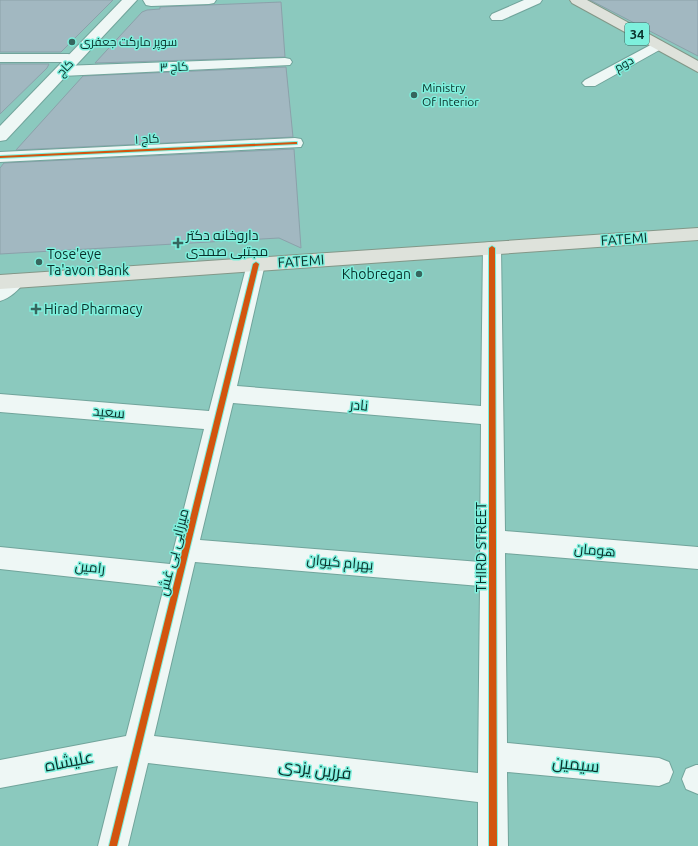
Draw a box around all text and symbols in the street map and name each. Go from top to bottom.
road number: 34 [625,23,649,45]
place label: سوپر مارکت جعفری [80,35,177,51]
marker: سوپر مارکت جعفری [67,37,77,47]
street label: دوم [612,53,637,76]
street label: کاج [54,57,77,80]
street label: کاج ۳ [159,60,189,75]
place label: Ministry Of Interior [422,81,479,108]
marker: Ministry Of Interior [409,90,419,100]
street label: کاج ۱ [134,131,160,148]
place label: داروخانه دکتر مجتبی صمدی [185,227,268,259]
street label: FATEMI [600,229,648,249]
marker: داروخانه دکتر مجتبی صمدی [173,238,183,248]
place label: Tose'eye Ta'avon Bank [47,246,129,278]
street label: FATEMI [277,251,325,271]
marker: Tose'eye Ta'avon Bank [34,257,44,267]
place label: Khobregan [342,266,411,282]
marker: Khobregan [414,269,424,279]
place label: Hirad Pharmacy [44,301,143,317]
marker: Hirad Pharmacy [31,304,41,314]
street label: نادر [348,396,369,414]
street label: سعید [92,403,126,421]
street label: THIRD STREET [473,502,489,592]
street label: میرزایی بی غش [154,507,192,597]
street label: هومان [574,540,616,560]
street label: بهرام کیوان [306,551,374,575]
street label: رامین [74,557,106,577]
street label: علیشاه [43,746,95,775]
street label: سیمین [551,752,601,777]
street label: فرزین یزدی [277,755,353,784]

